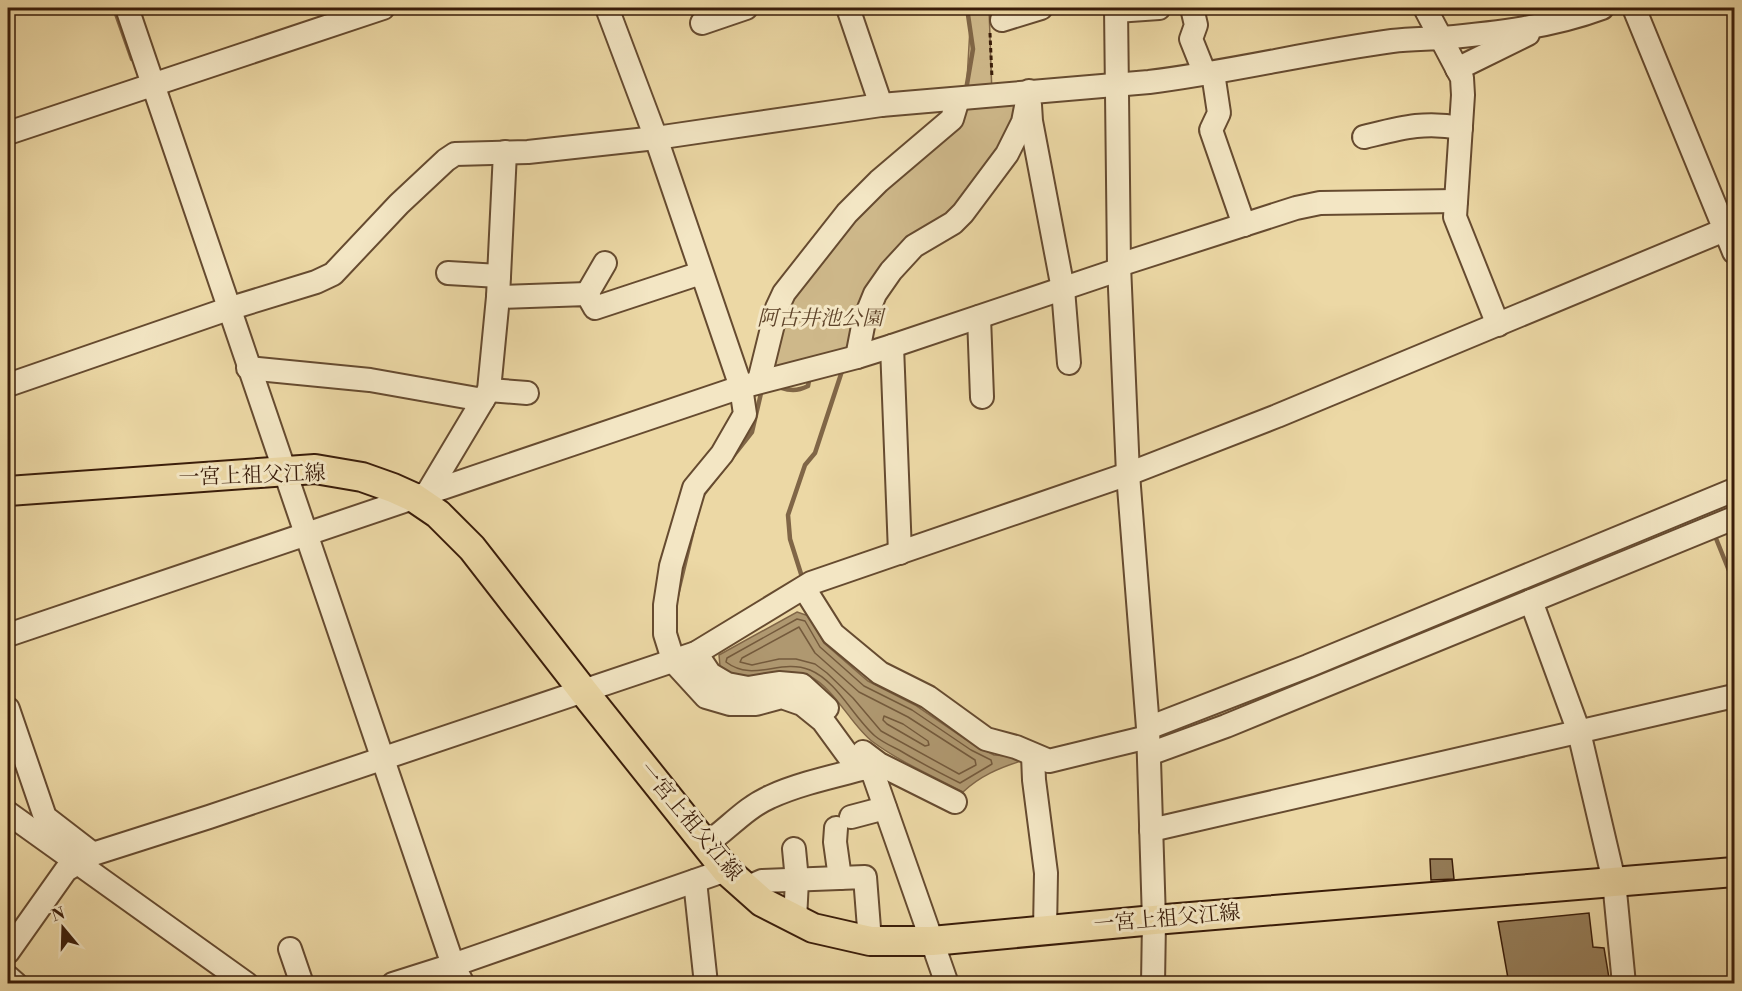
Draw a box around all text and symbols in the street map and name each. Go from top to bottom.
park label: 阿古井池公園 [757,306,886,332]
street label: 一宮上祖父江線 [178,460,326,492]
street label: 一宮上祖父江線 [633,757,747,887]
north arrow [33,898,93,958]
street label: 一宮上祖父江線 [1093,900,1241,938]
text: N [49,903,68,926]

